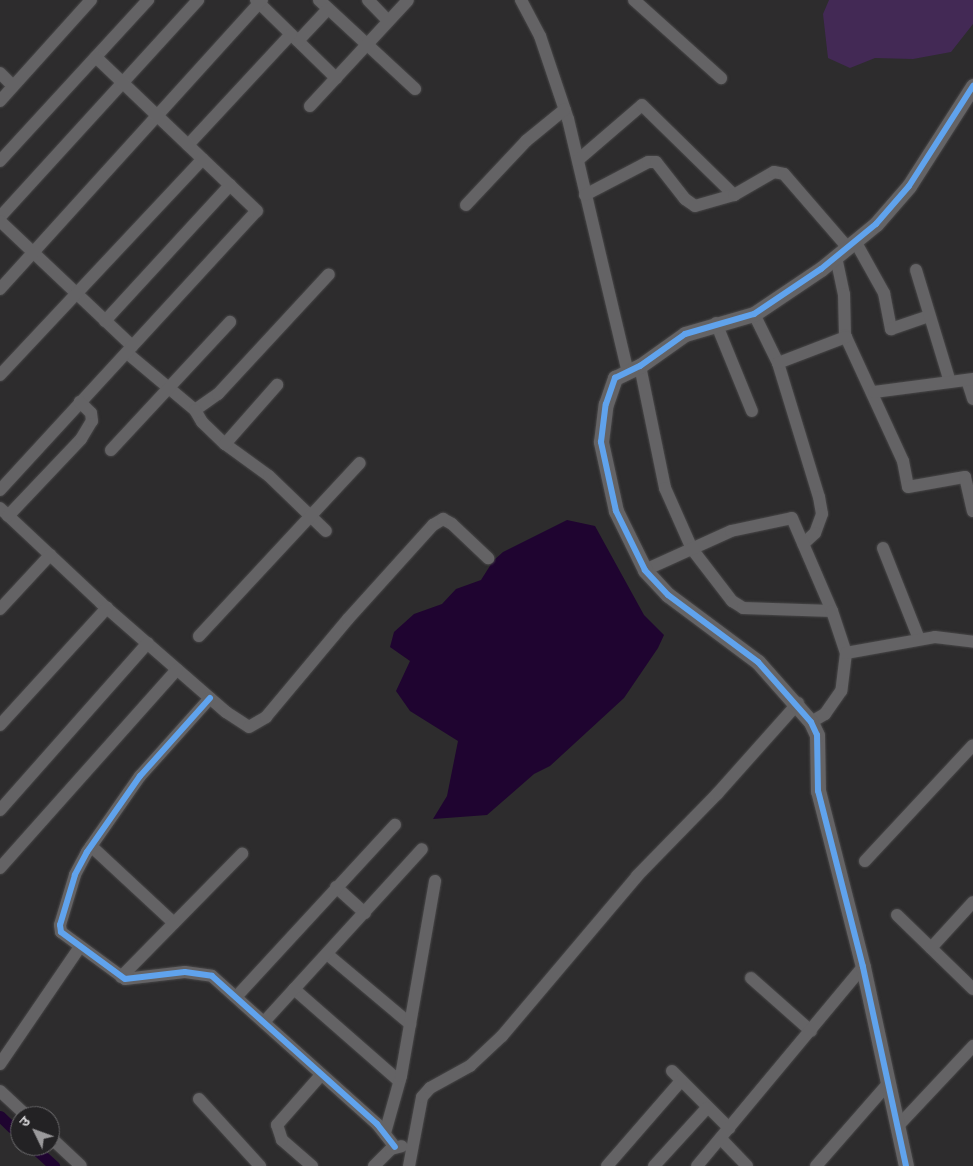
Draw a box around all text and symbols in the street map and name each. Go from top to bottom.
north arrow [10,1106,60,1156]
text: उ [16,1113,33,1130]

